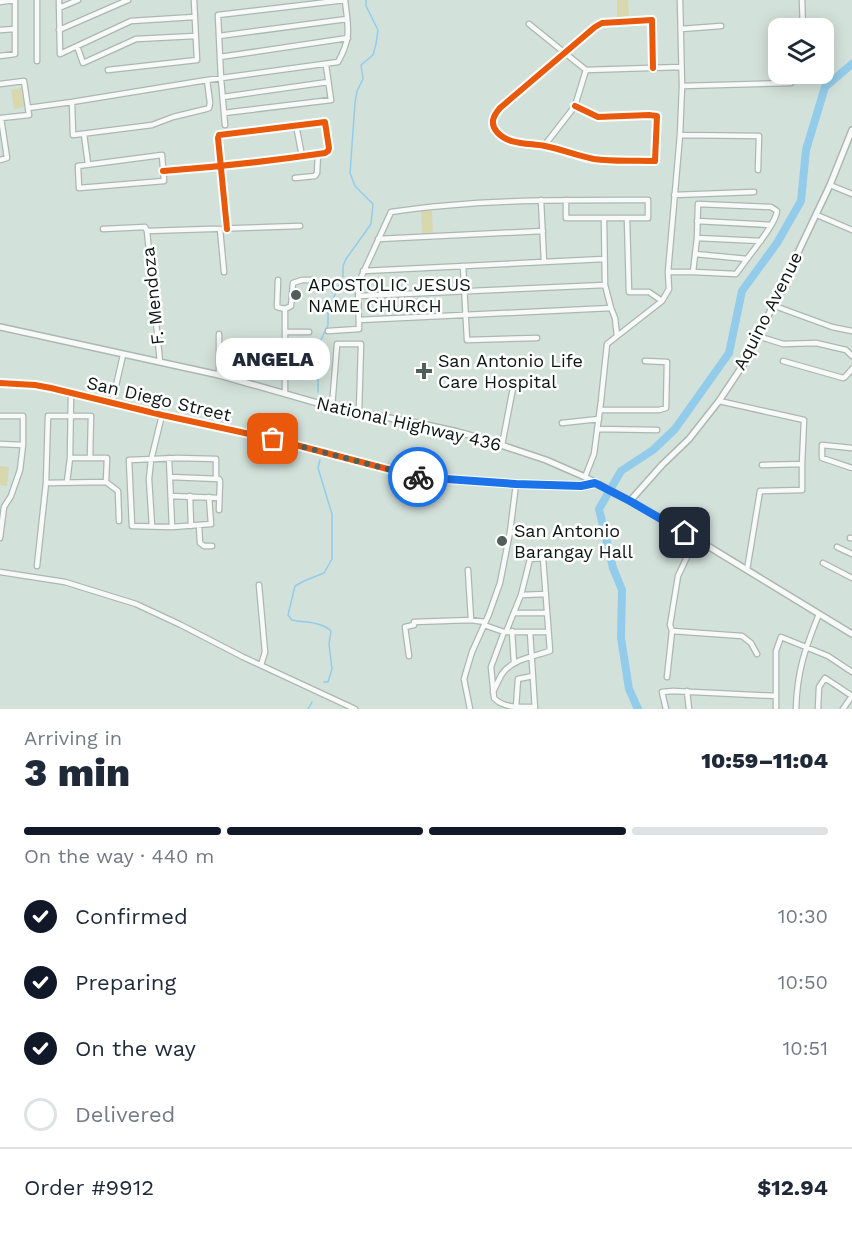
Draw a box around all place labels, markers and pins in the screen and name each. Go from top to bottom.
place label: APOSTOLIC JESUS NAME CHURCH [308,274,471,316]
marker: APOSTOLIC JESUS NAME CHURCH [289,288,303,302]
callout: ANGELA [216,337,330,379]
place label: San Antonio Life Care Hospital [438,350,583,392]
marker: San Antonio Life Care Hospital [415,362,433,380]
pin [247,413,298,464]
pin [659,507,710,558]
place label: San Antonio Barangay Hall [514,520,633,562]
marker: San Antonio Barangay Hall [495,534,509,548]

